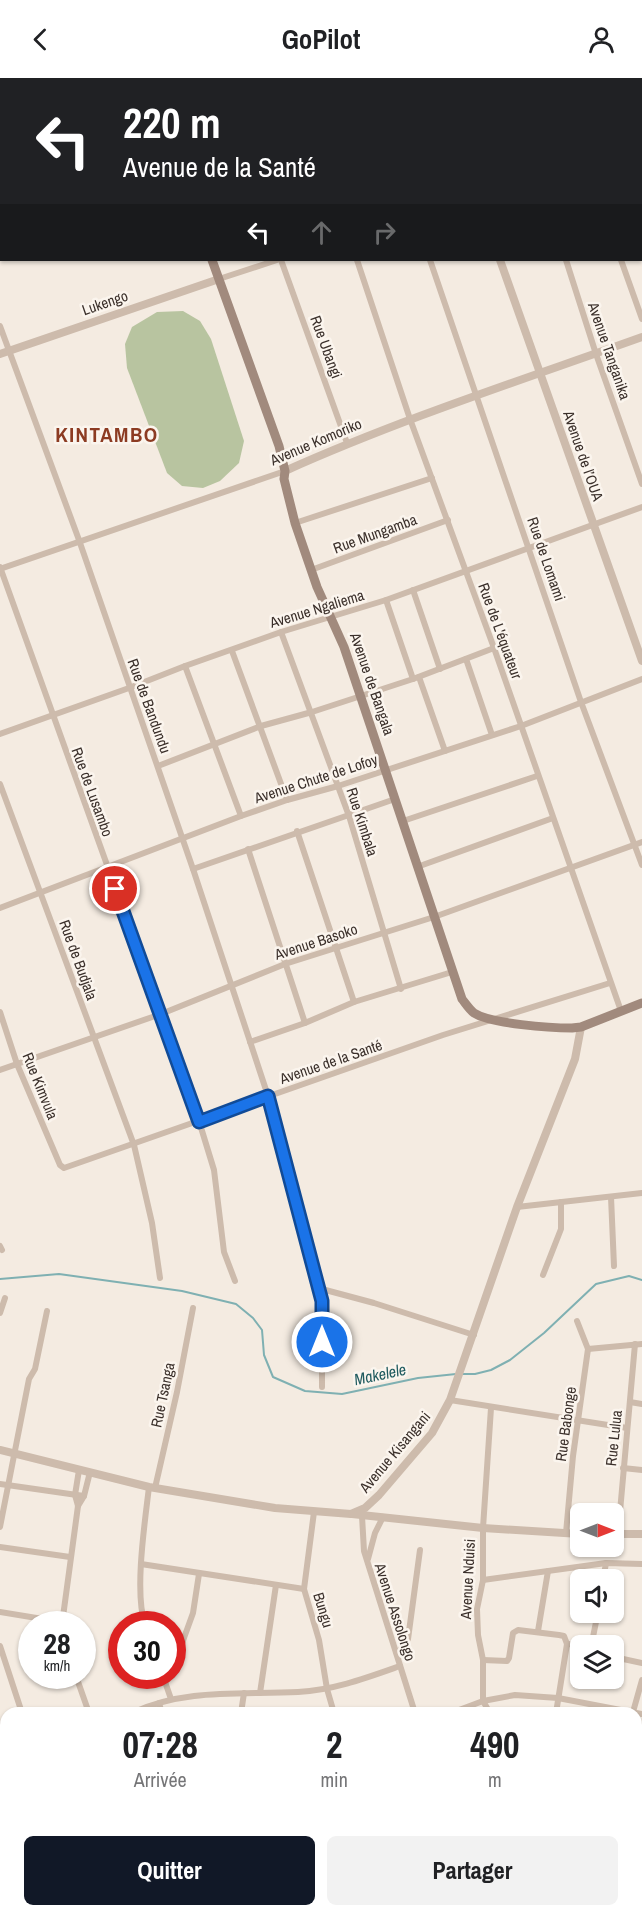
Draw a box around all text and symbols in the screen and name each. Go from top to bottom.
text: GoPilot [282,21,360,57]
icon: back [24,23,57,56]
icon: person [585,23,618,56]
text: 220 m [123,95,221,151]
icon: left [24,102,102,180]
text: Avenue de la Santé [123,149,316,185]
icon: left [242,216,275,249]
icon: ahead [305,216,338,249]
icon: right [368,216,401,249]
street label: Lukengo [79,285,131,320]
street label: Avenue Tanganika [583,298,636,402]
street label: Rue Ubangi [305,312,348,381]
street label: Avenue de l’OUA [558,407,609,505]
street label: Avenue Komoriko [266,413,365,471]
district label: KINTAMBO [55,420,159,449]
street label: Rue Mungamba [330,509,420,558]
street label: Rue de Lomami [522,514,571,604]
street label: Rue de L'équateur [473,580,528,682]
street label: Avenue Ngaliema [266,584,367,633]
street label: Avenue de Bangala [345,629,400,738]
street label: Rue de Bandundu [123,656,176,756]
street label: Rue de Lusambo [67,744,118,840]
street label: Avenue Chute de Lofoy [251,748,381,809]
street label: Rue Kimbala [342,785,383,859]
pin [89,863,140,914]
icon: arrive [98,872,131,905]
street label: Rue de Budjala [54,917,103,1003]
street label: Avenue Basoko [271,918,360,965]
street label: Avenue de la Santé [276,1034,385,1089]
street label: Rue Kimvula [18,1049,63,1123]
position arrow [290,1310,354,1374]
water label: Makelele [352,1358,408,1390]
street label: Rue Tsanga [145,1360,180,1429]
street label: Rue Babonge [550,1385,581,1463]
street label: Avenue Kisangani [354,1407,435,1498]
street label: Rue Lulua [600,1409,627,1467]
north arrow [570,1503,624,1557]
map controls [570,1503,624,1689]
street label: Avenue Nduisi [455,1538,480,1621]
street label: Avenue Assolongo [369,1559,421,1664]
button: sound [570,1569,624,1623]
street label: Bungu [308,1590,339,1630]
speed limit sign: 30 [108,1611,186,1689]
text: 28 [43,1623,71,1663]
button: layers [570,1635,624,1689]
text: km/h [44,1655,70,1676]
text: 07:28 [122,1721,198,1769]
text: 2 [326,1721,342,1769]
text: 490 [470,1721,520,1769]
text: Arrivée [134,1766,187,1793]
text: min [320,1766,348,1793]
text: m [488,1766,502,1793]
button: Quitter [24,1836,315,1905]
button: Partager [327,1836,618,1905]

